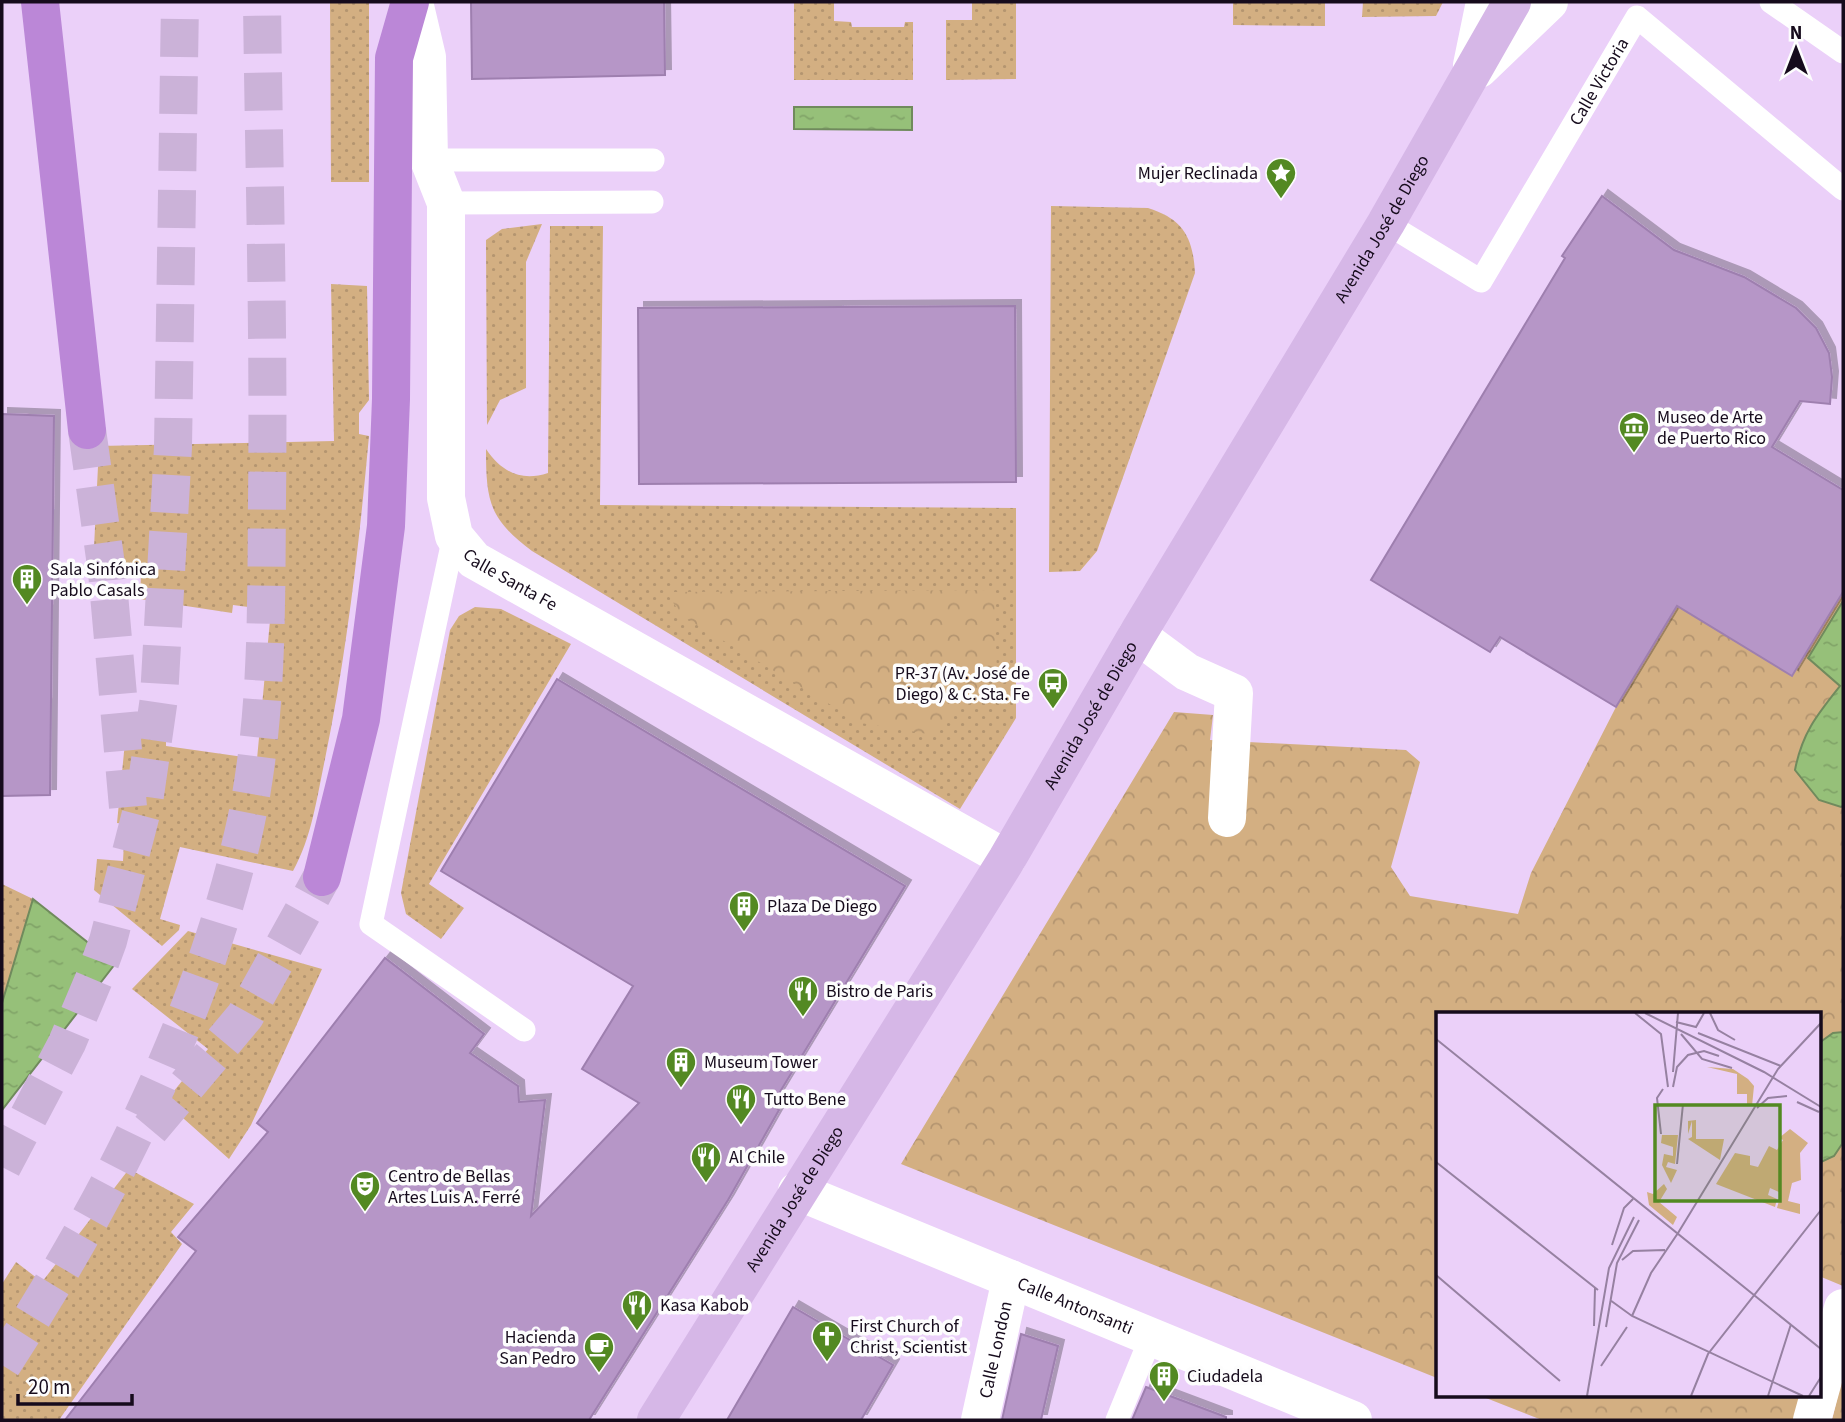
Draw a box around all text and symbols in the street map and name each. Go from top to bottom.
north arrow [1761,14,1831,84]
text: N [1790,20,1802,47]
street label: Calle Victoria [1564,33,1635,130]
street label: Avenida José de Diego [1329,150,1435,308]
place icon: Mujer Reclinada [1264,156,1298,200]
place label: Mujer Reclinada [1138,161,1258,186]
place label: Museo de Arte de Puerto Rico [1657,405,1766,451]
museum icon: Museo de Arte de Puerto Rico [1617,410,1651,454]
street label: Calle Santa Fe [457,543,562,617]
place label: Sala Sinfónica Pablo Casals [50,557,156,603]
building icon: Sala Sinfónica Pablo Casals [10,562,44,606]
street label: Avenida José de Diego [1038,637,1144,794]
place label: PR-37 (Av. José de Diego) & C. Sta. Fe [895,661,1030,707]
bus stop icon: PR-37 (Av. José de Diego) & C. Sta. Fe [1036,666,1070,710]
building icon: Plaza De Diego [727,889,761,933]
place label: Plaza De Diego [767,894,877,919]
restaurant icon: Bistro de Paris [786,974,820,1018]
place label: Bistro de Paris [826,979,933,1004]
inset map [1436,1012,1820,1398]
building icon: Museum Tower [664,1045,698,1089]
place label: Museum Tower [704,1050,819,1075]
restaurant icon: Tutto Bene [724,1082,758,1126]
place label: Tutto Bene [764,1087,846,1112]
street label: Avenida José de Diego [740,1121,850,1277]
restaurant icon: Al Chile [689,1140,723,1184]
place label: Al Chile [729,1145,785,1170]
place label: Centro de Bellas Artes Luis A. Ferré [388,1164,521,1210]
theatre icon: Centro de Bellas Artes Luis A. Ferré [348,1169,382,1213]
street label: Calle Antonsanti [1013,1271,1137,1341]
restaurant icon: Kasa Kabob [620,1288,654,1332]
place label: Kasa Kabob [660,1293,749,1318]
street label: Calle London [973,1299,1019,1401]
place label: First Church of Christ, Scientist [850,1314,967,1360]
church icon: First Church of Christ, Scientist [810,1319,844,1363]
place label: Hacienda San Pedro [499,1325,576,1371]
cafe icon: Hacienda San Pedro [582,1330,616,1374]
building icon: Ciudadela [1147,1359,1181,1403]
scale bar [18,1362,131,1406]
place label: Ciudadela [1187,1364,1263,1389]
text: 20 m [28,1372,70,1402]

